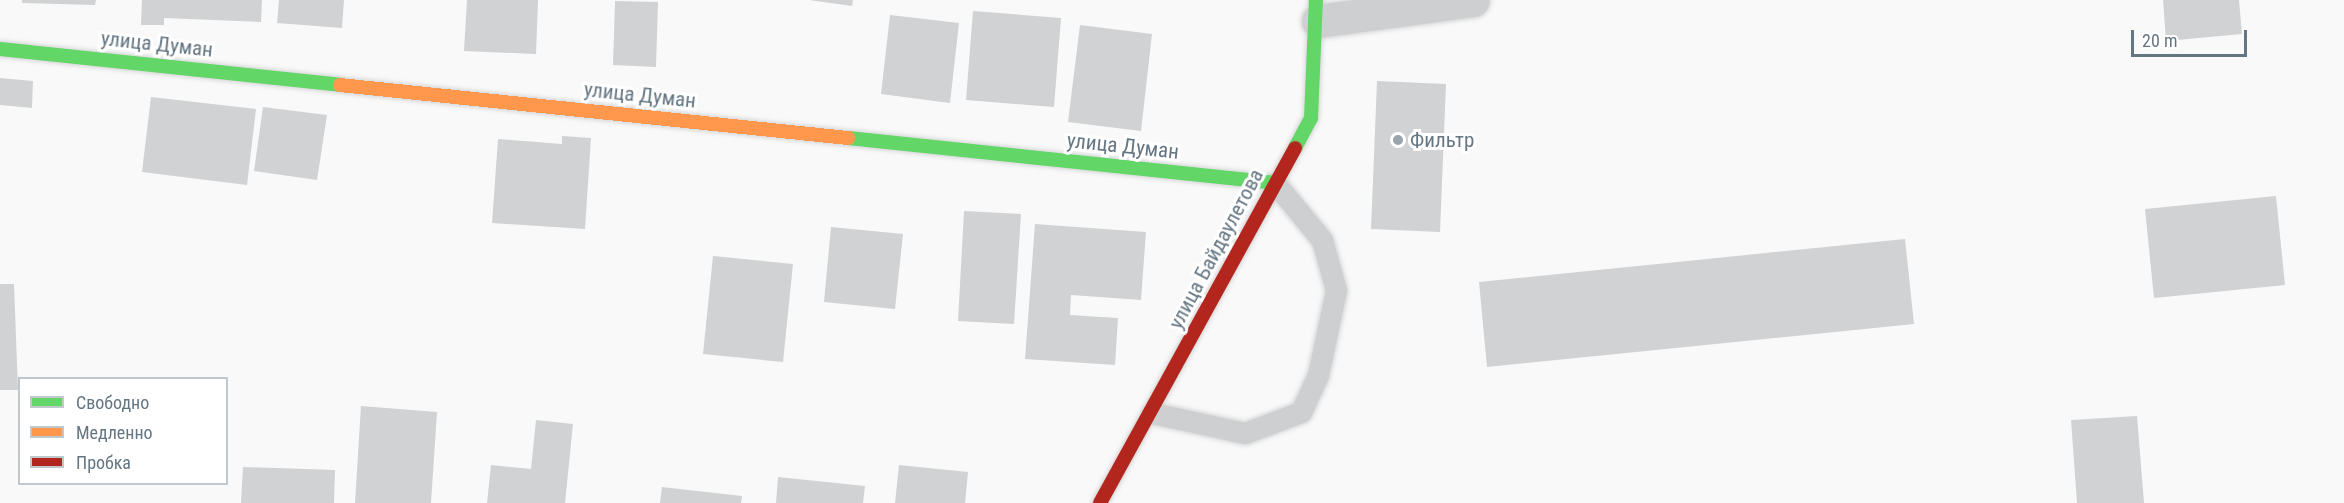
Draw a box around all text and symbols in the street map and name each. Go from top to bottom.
scale bar [2134,18,2250,56]
street label: улица Думан [100,26,214,62]
text: 20 m [2142,30,2177,51]
street label: улица Думан [583,77,697,113]
place label: Фильтр [1410,127,1474,153]
street label: улица Думан [1066,128,1180,164]
marker: Фильтр [1391,133,1405,147]
street label: улица Байдаулетова [1163,165,1269,333]
legend [18,377,228,485]
text: Свободно [76,392,149,413]
text: Медленно [76,422,153,443]
text: Пробка [76,452,131,473]

